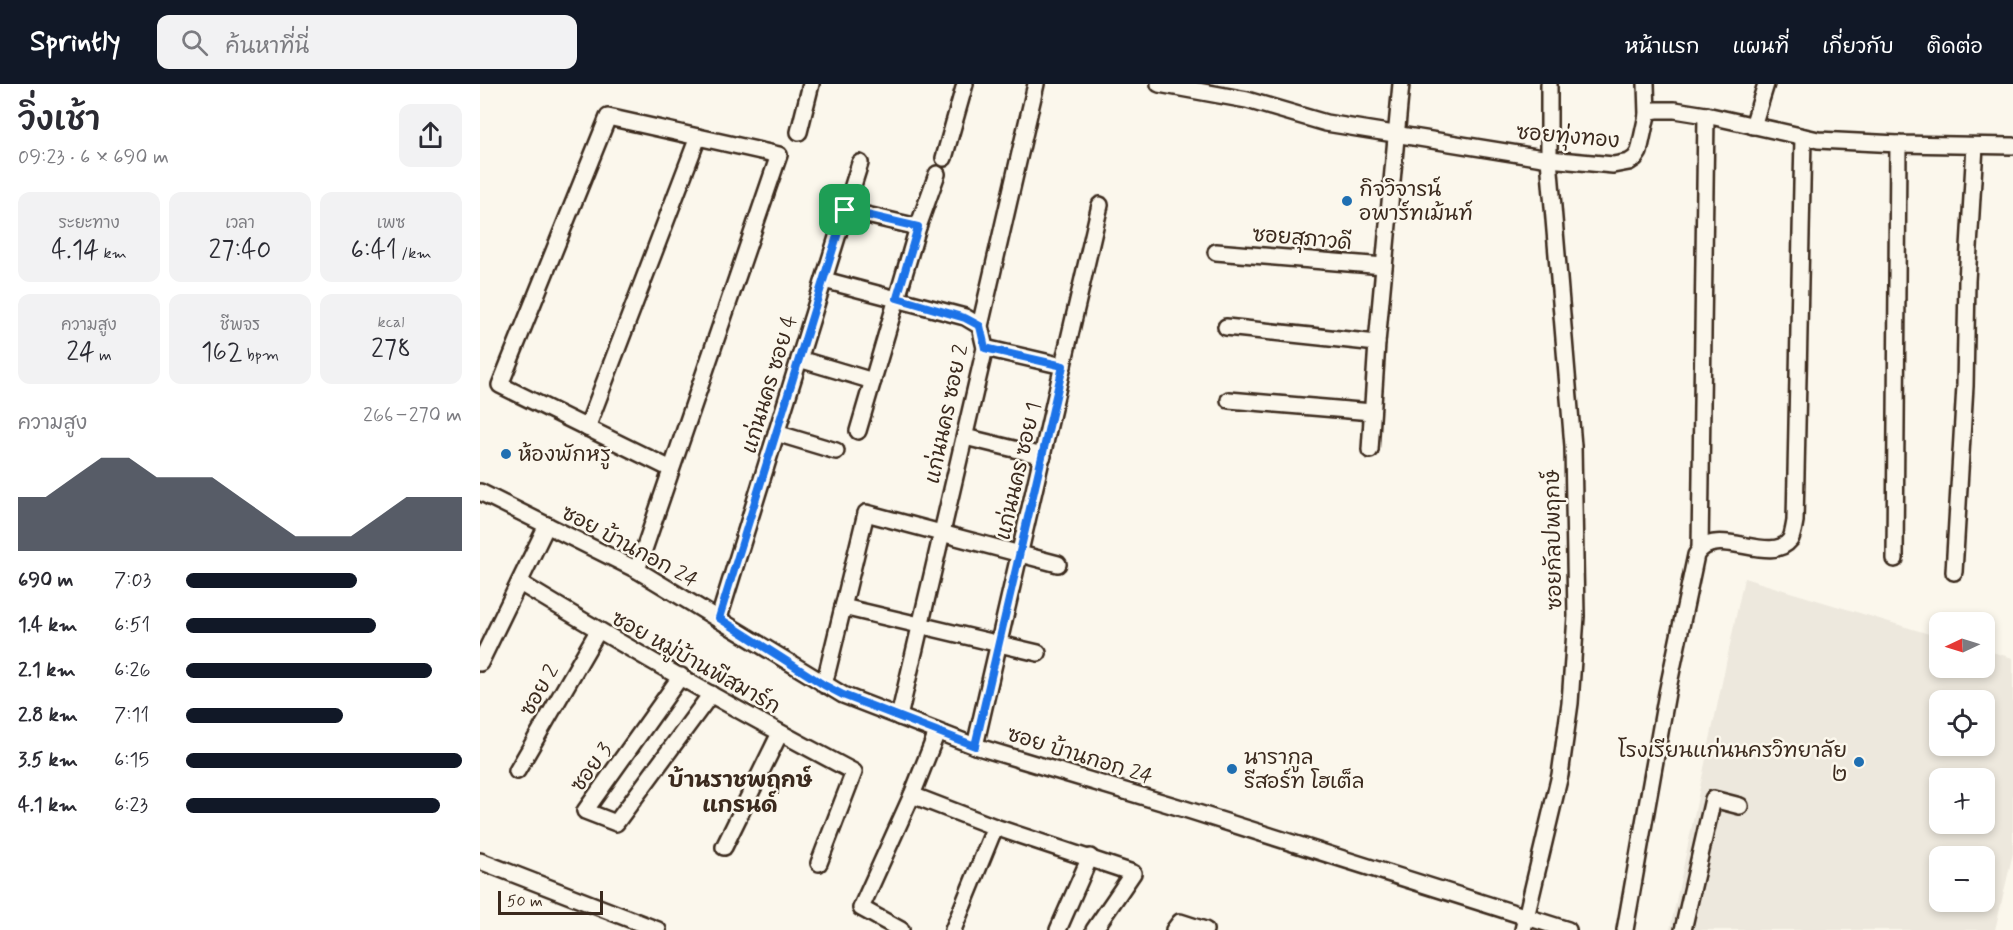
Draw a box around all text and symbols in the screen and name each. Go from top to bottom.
search box [157,15,577,69]
text: Sprintly [30,24,121,61]
icon: search [178,26,211,59]
text: ค้นหาที่นี่ [226,33,309,61]
text: หน้าแรก [1625,33,1700,61]
text: แผนที่ [1733,33,1789,61]
text: เกี่ยวกับ [1822,33,1894,61]
text: ติดต่อ [1927,33,1983,61]
text: วิ่งเช้า [18,99,100,143]
button: share [399,104,462,167]
street label: ซอยทุ่งทอง [1515,119,1621,156]
text: 09:23 · 6 × 690 m [18,144,169,171]
place label: กิจวิจารน์ อพาร์ทเม้นท์ [1359,176,1473,228]
pin [819,184,870,235]
icon: arrive [828,193,861,226]
marker: กิจวิจารน์ อพาร์ทเม้นท์ [1340,194,1354,208]
text: ระยะทาง [58,213,120,234]
text: เวลา [225,213,255,234]
text: เพซ [377,213,405,234]
street label: ซอยสุภาวดี [1251,221,1353,258]
text: 4.14 [51,234,99,268]
text: 27:40 [209,234,271,268]
text: 6:41 [350,234,397,268]
text: km [99,243,127,264]
text: /km [397,243,432,264]
text: kcal [378,312,404,333]
street label: แก่นนคร ซอย 4 [736,312,804,457]
text: ความสูง [61,315,117,336]
text: ชีพจร [220,315,260,336]
text: 278 [371,333,411,367]
text: 24 [66,336,95,370]
text: 162 [201,336,242,370]
street label: แก่นนคร ซอย 2 [919,342,975,486]
text: m [95,345,112,366]
text: bpm [242,345,279,366]
street label: แก่นนคร ซอย 1 [990,400,1048,543]
text: 266–270 m [363,402,462,429]
text: ความสูง [18,410,87,437]
place label: ห้องพักหรู [518,441,611,470]
marker: ห้องพักหรู [499,447,513,461]
street label: ซอยกัลปพฤกษ์ [1539,469,1569,610]
street label: ซอย บ้านกอก 24 [556,499,703,595]
text: 690 m [18,567,74,594]
text: 7:03 [114,567,151,594]
street label: ซอย หมู่บ้านพีสมาร์ก [606,605,785,722]
text: 1.4 km [18,612,77,639]
text: 6:51 [114,612,150,639]
north arrow [1929,612,1995,678]
map controls [1929,612,1995,912]
text: 2.1 km [18,657,75,684]
text: 6:26 [114,657,150,684]
street label: ซอย 2 [514,660,566,721]
button: locate [1929,690,1995,756]
text: 2.8 km [18,702,78,729]
text: 7:11 [114,702,149,729]
street label: ซอย บ้านกอก 24 [1003,720,1156,791]
street label: ซอย 3 [565,737,619,798]
place label: โรงเรียนแก่นนครวิทยาลัย ๒ [1618,737,1847,789]
place label: นารากูล รีสอร์ท โฮเต็ล [1244,744,1364,796]
text: 3.5 km [18,747,78,774]
text: 6:15 [114,747,149,774]
marker: โรงเรียนแก่นนครวิทยาลัย ๒ [1852,755,1866,769]
marker: นารากูล รีสอร์ท โฮเต็ล [1225,762,1239,776]
district label: บ้านราชพฤกษ์ แกรนด์ [668,765,813,820]
button: + [1929,768,1995,834]
text: 4.1 km [18,792,77,819]
text: 6:23 [114,792,148,819]
button: − [1929,846,1995,912]
scale bar [498,888,603,916]
text: 50 m [507,891,543,912]

